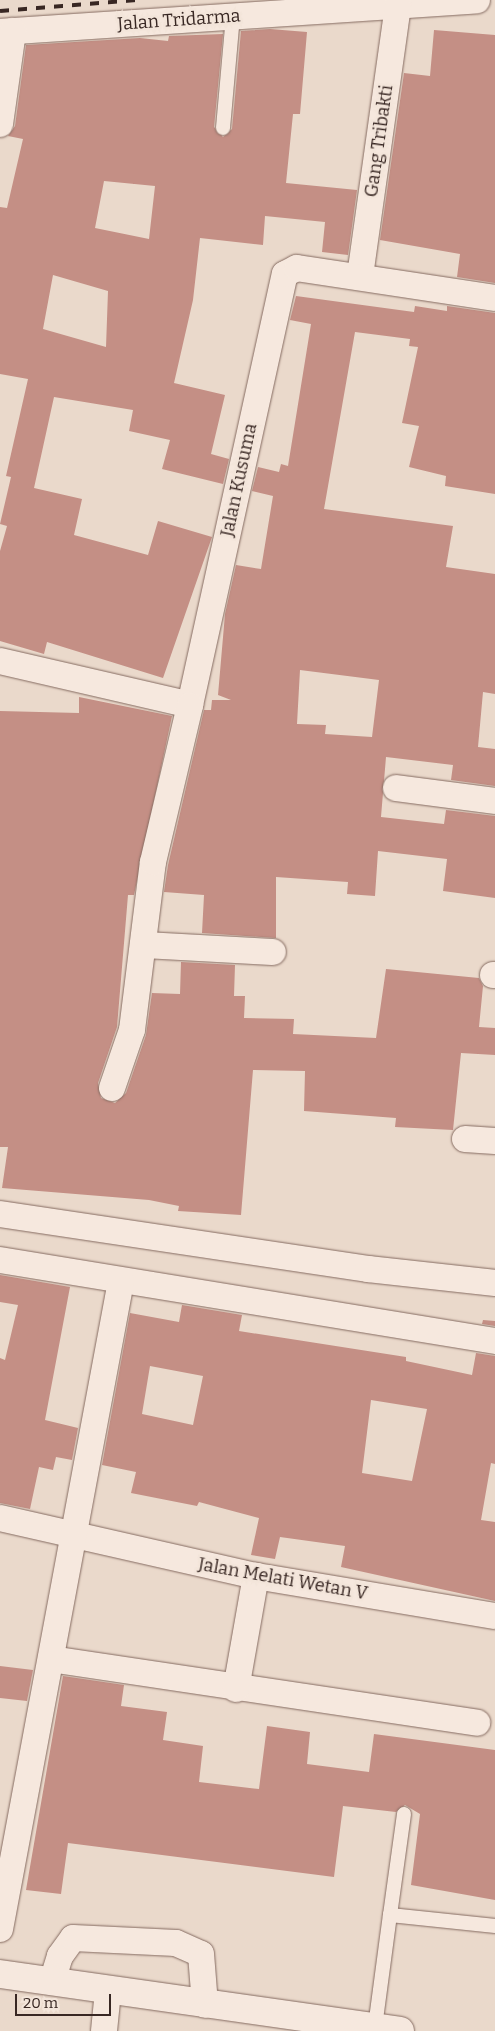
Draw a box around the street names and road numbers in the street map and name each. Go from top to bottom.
street label: Jalan Tridarma [117,5,241,35]
street label: Gang Tribakti [360,83,398,199]
street label: Jalan Kusuma [216,421,262,539]
street label: Jalan Melati Wetan V [197,1553,369,1605]

